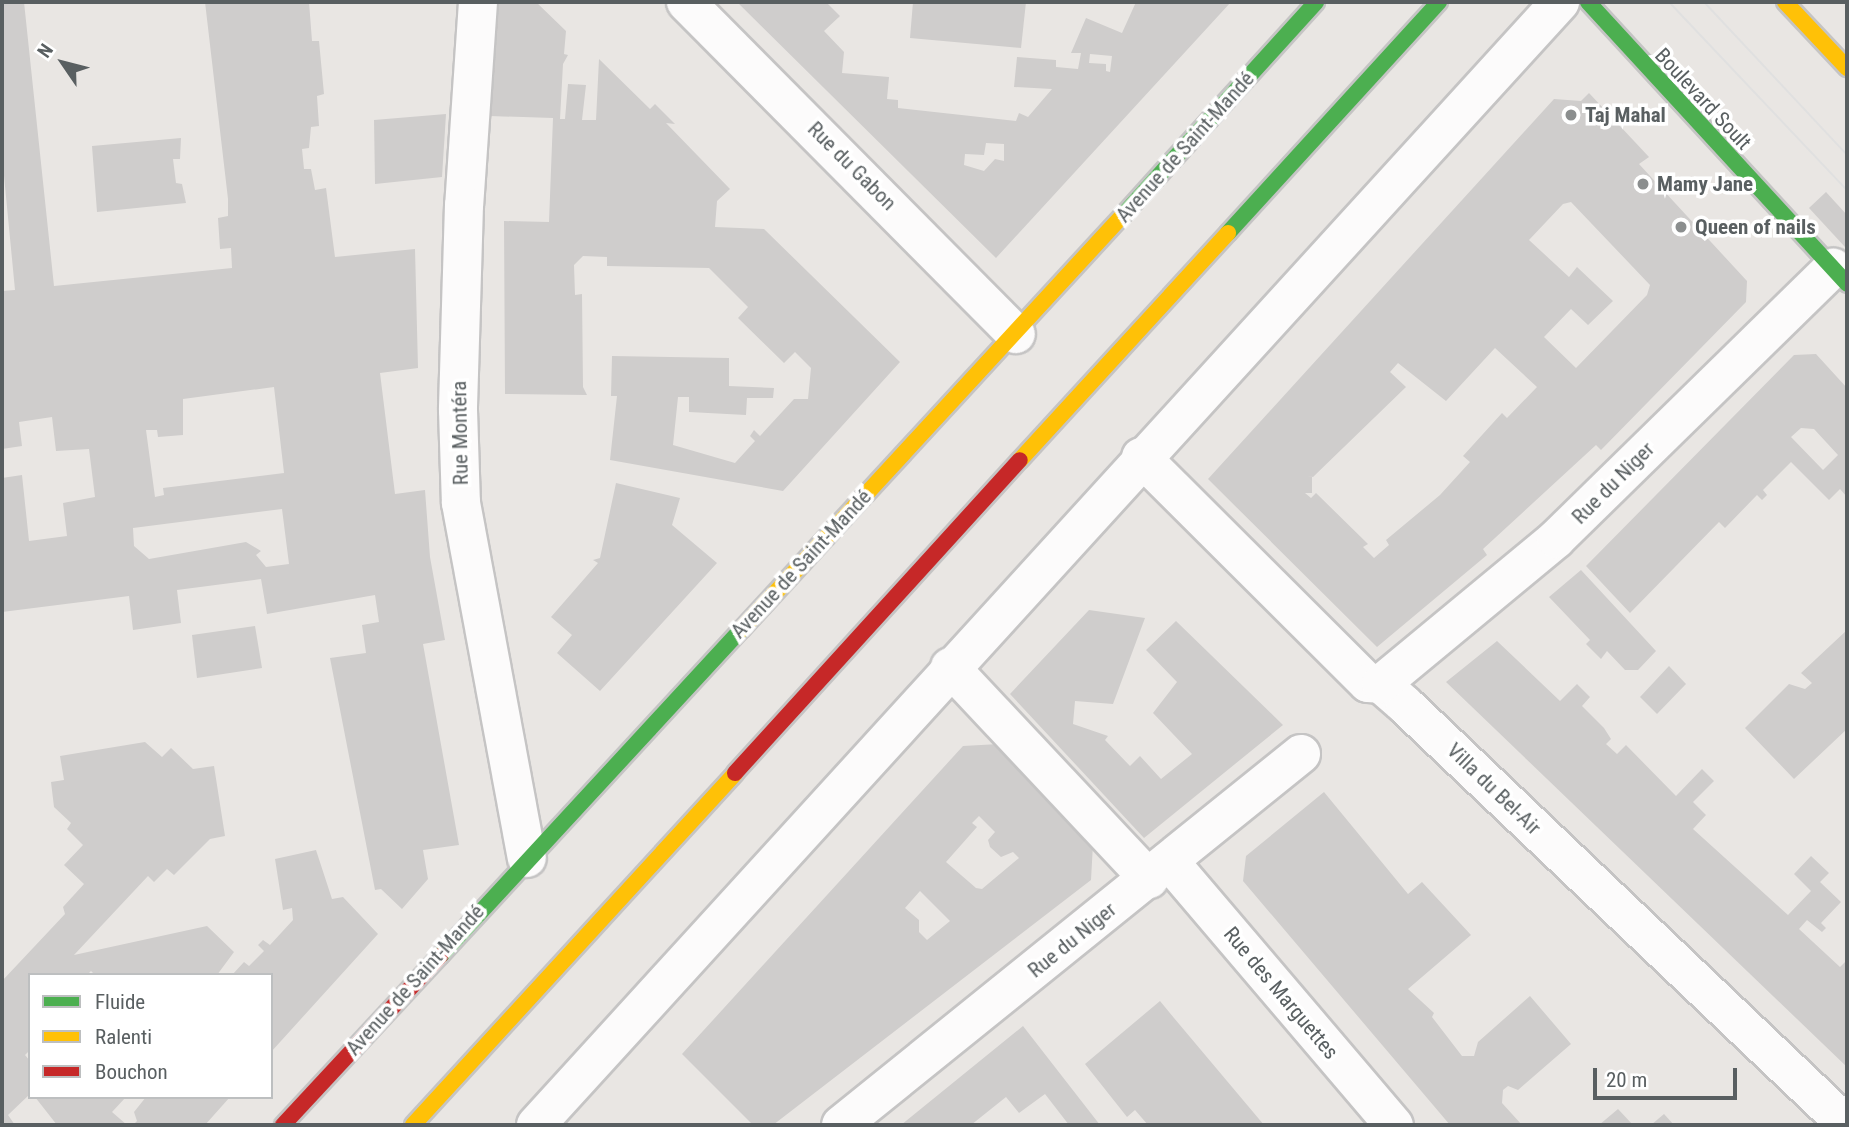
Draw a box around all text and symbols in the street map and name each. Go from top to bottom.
north arrow [28,28,98,98]
text: N [33,39,58,62]
street label: Boulevard Soult [1650,43,1756,155]
street label: Avenue de Saint-Mandé [1111,66,1259,228]
place label: Taj Mahal [1585,102,1666,128]
marker: Taj Mahal [1563,107,1579,123]
street label: Rue du Gabon [802,116,902,216]
place label: Mamy Jane [1657,171,1753,197]
marker: Mamy Jane [1635,176,1651,192]
place label: Queen of nails [1695,214,1816,240]
marker: Queen of nails [1673,219,1689,235]
street label: Rue Montéra [446,380,474,486]
street label: Rue du Niger [1567,437,1659,529]
street label: Avenue de Saint-Mandé [726,484,876,644]
street label: Villa du Bel-Air [1442,738,1546,840]
street label: Rue du Niger [1023,897,1121,983]
street label: Avenue de Saint-Mandé [341,899,489,1061]
street label: Rue des Marguettes [1218,922,1344,1064]
legend [28,973,273,1099]
text: Fluide [95,990,145,1014]
text: Ralenti [95,1025,152,1049]
scale bar [1597,1054,1741,1098]
text: Bouchon [95,1060,168,1084]
text: 20 m [1606,1068,1647,1092]

